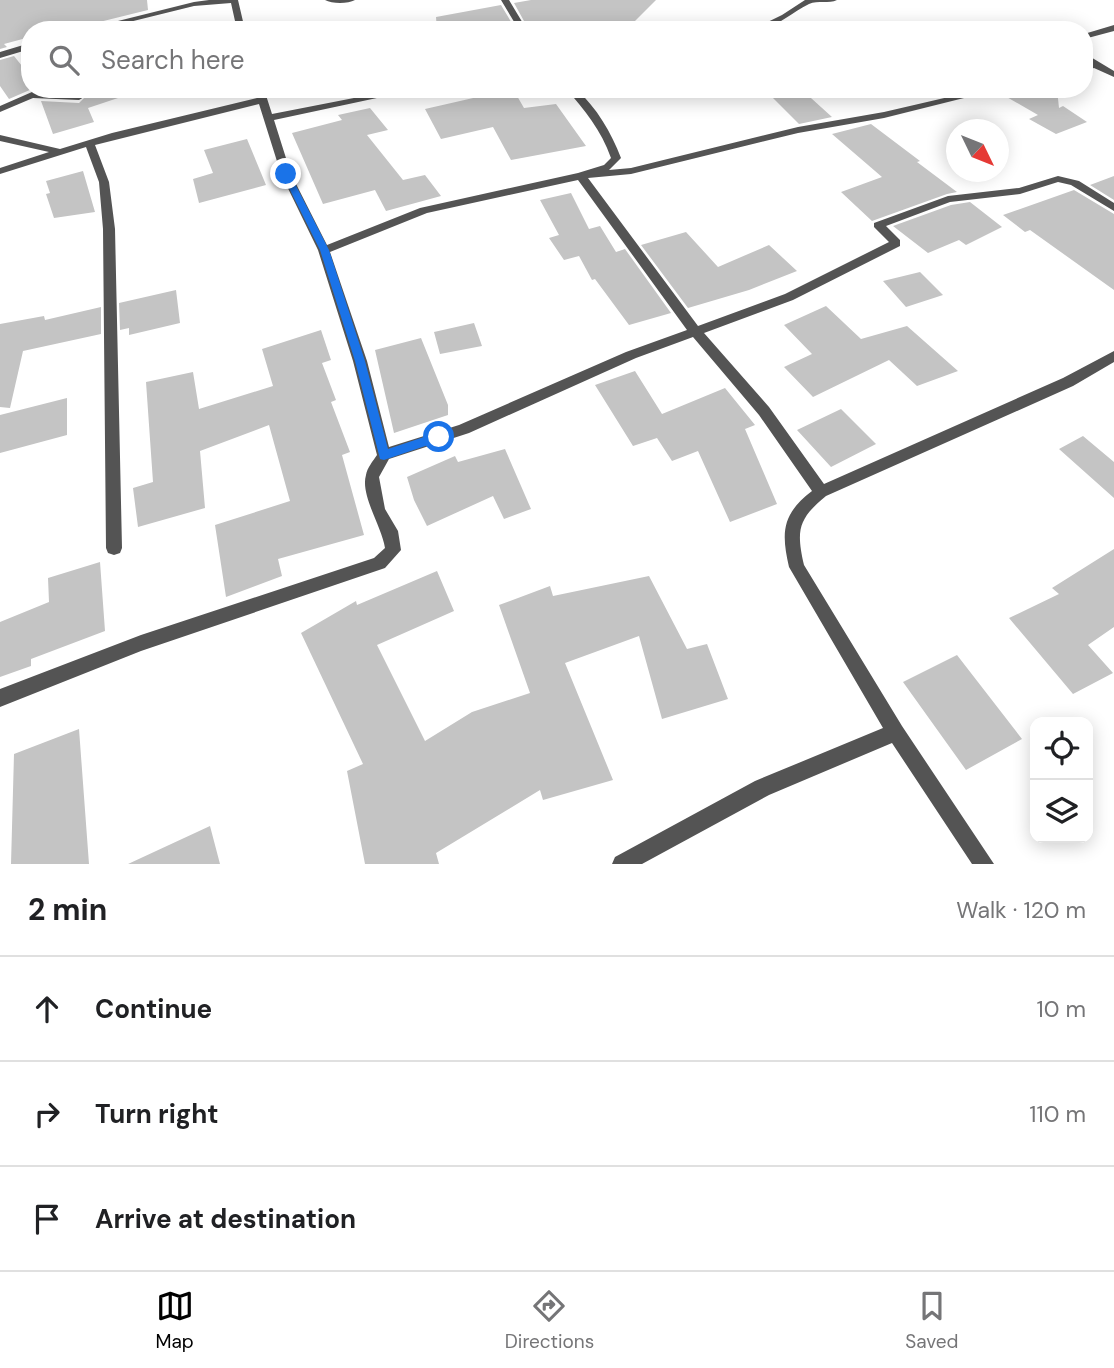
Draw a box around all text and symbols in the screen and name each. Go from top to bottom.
search box [21,21,1093,98]
icon: search [45,41,83,79]
text: Search here [101,43,244,77]
north arrow [946,119,1009,182]
route end [270,158,301,189]
route start [423,421,454,452]
map controls [1030,717,1093,843]
button: locate [1030,717,1093,780]
button: layers [1030,780,1093,843]
text: 2 min [28,890,107,929]
text: Walk · 120 m [956,895,1086,925]
icon: ahead [28,990,66,1028]
text: Continue [95,992,212,1026]
text: 10 m [1036,994,1086,1024]
icon: right [28,1095,66,1133]
text: Turn right [95,1097,219,1131]
text: 110 m [1029,1099,1086,1129]
icon: arrive [28,1200,66,1238]
text: Arrive at destination [95,1202,356,1236]
tab: Map [156,1287,194,1354]
tab: Directions [505,1287,594,1354]
tab: Saved [905,1287,958,1354]

